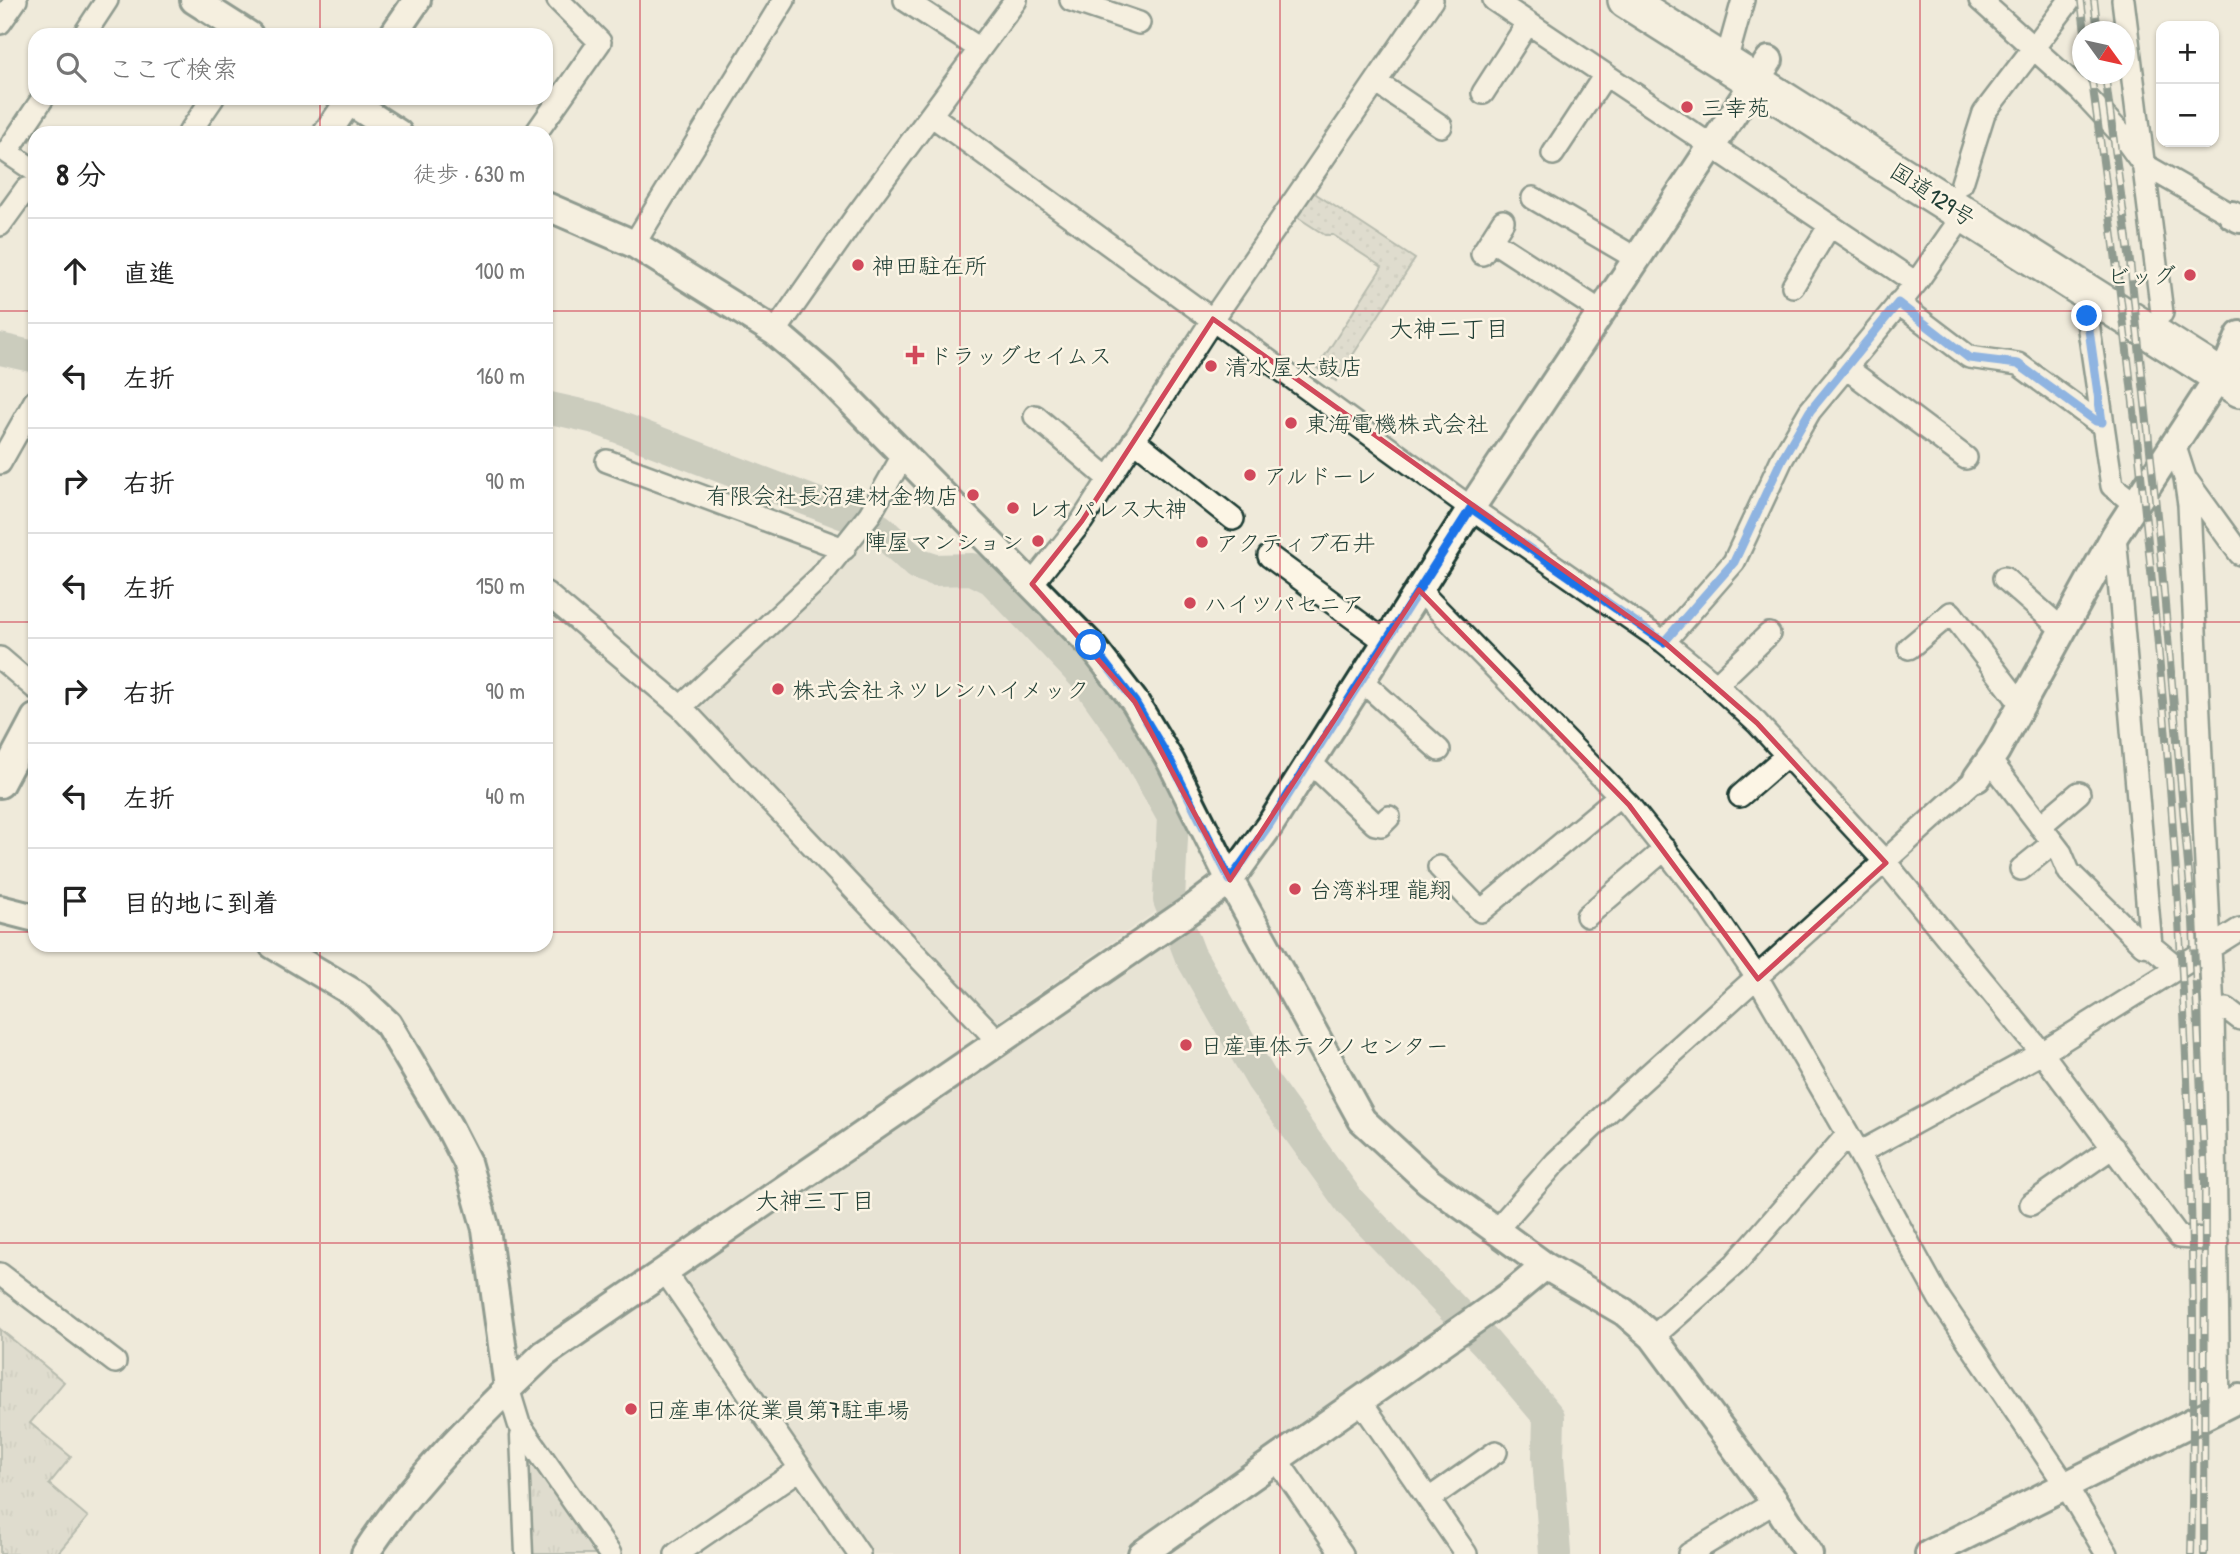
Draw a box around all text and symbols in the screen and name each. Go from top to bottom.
north arrow [2072,21,2135,84]
map controls [2156,21,2219,147]
button: + [2156,21,2219,84]
search box [28,28,553,105]
icon: search [52,48,90,86]
text: ここで検索 [108,51,238,86]
button: − [2156,84,2219,147]
place label: 三幸苑 [1701,92,1770,123]
marker: 三幸苑 [1679,99,1695,115]
text: 8 分 [56,154,106,194]
street label: 国道129号 [1884,155,1982,233]
text: 徒歩 · 630 m [413,158,525,189]
place label: 神田駐在所 [872,250,987,281]
icon: ahead [56,252,94,290]
text: 直進 [123,255,175,290]
text: 100 m [475,255,525,286]
marker: 神田駐在所 [850,257,866,273]
place label: ビッグ [2107,260,2176,291]
marker: ビッグ [2182,267,2198,283]
route end [2071,300,2102,331]
district label: 大神二丁目 [1389,312,1509,344]
place label: ドラッグセイムス [929,340,1112,371]
marker: ドラッグセイムス [907,347,923,363]
place label: 清水屋太鼓店 [1225,351,1363,382]
icon: left [56,357,94,395]
marker: 清水屋太鼓店 [1203,358,1219,374]
text: 左折 [123,360,175,395]
text: 160 m [476,360,525,391]
place label: 東海電機株式会社 [1305,408,1489,439]
marker: 東海電機株式会社 [1283,415,1299,431]
place label: アルドーレ [1264,460,1377,491]
icon: right [56,462,94,500]
text: 右折 [123,465,175,500]
text: 90 m [485,465,525,496]
marker: アルドーレ [1242,467,1258,483]
place label: 有限会社長沼建材金物店 [706,480,959,511]
marker: 有限会社長沼建材金物店 [965,487,981,503]
place label: レオパレス大神 [1027,493,1188,524]
marker: レオパレス大神 [1005,500,1021,516]
place label: 陣屋マンション [864,526,1024,557]
place label: アクティブ石井 [1216,527,1376,558]
marker: 陣屋マンション [1030,533,1046,549]
marker: アクティブ石井 [1194,534,1210,550]
icon: left [56,567,94,605]
text: 左折 [123,570,175,605]
text: 150 m [476,570,525,601]
place label: ハイツパセニア [1204,588,1365,619]
marker: ハイツパセニア [1182,595,1198,611]
route start [1075,629,1106,660]
icon: right [56,672,94,710]
place label: 株式会社ネツレンハイメック [792,674,1089,705]
text: 右折 [123,675,175,710]
text: 90 m [485,675,525,706]
marker: 株式会社ネツレンハイメック [770,681,786,697]
icon: left [56,777,94,815]
text: 左折 [123,780,175,815]
text: 40 m [485,780,525,811]
place label: 台湾料理 龍翔 [1309,874,1452,905]
marker: 台湾料理 龍翔 [1287,881,1303,897]
icon: arrive [56,882,94,920]
text: 目的地に到着 [123,885,279,920]
place label: 日産車体テクノセンター [1200,1030,1449,1061]
marker: 日産車体テクノセンター [1178,1037,1194,1053]
district label: 大神三丁目 [755,1184,875,1216]
place label: 日産車体従業員第7駐車場 [645,1394,909,1425]
marker: 日産車体従業員第7駐車場 [623,1401,639,1417]

